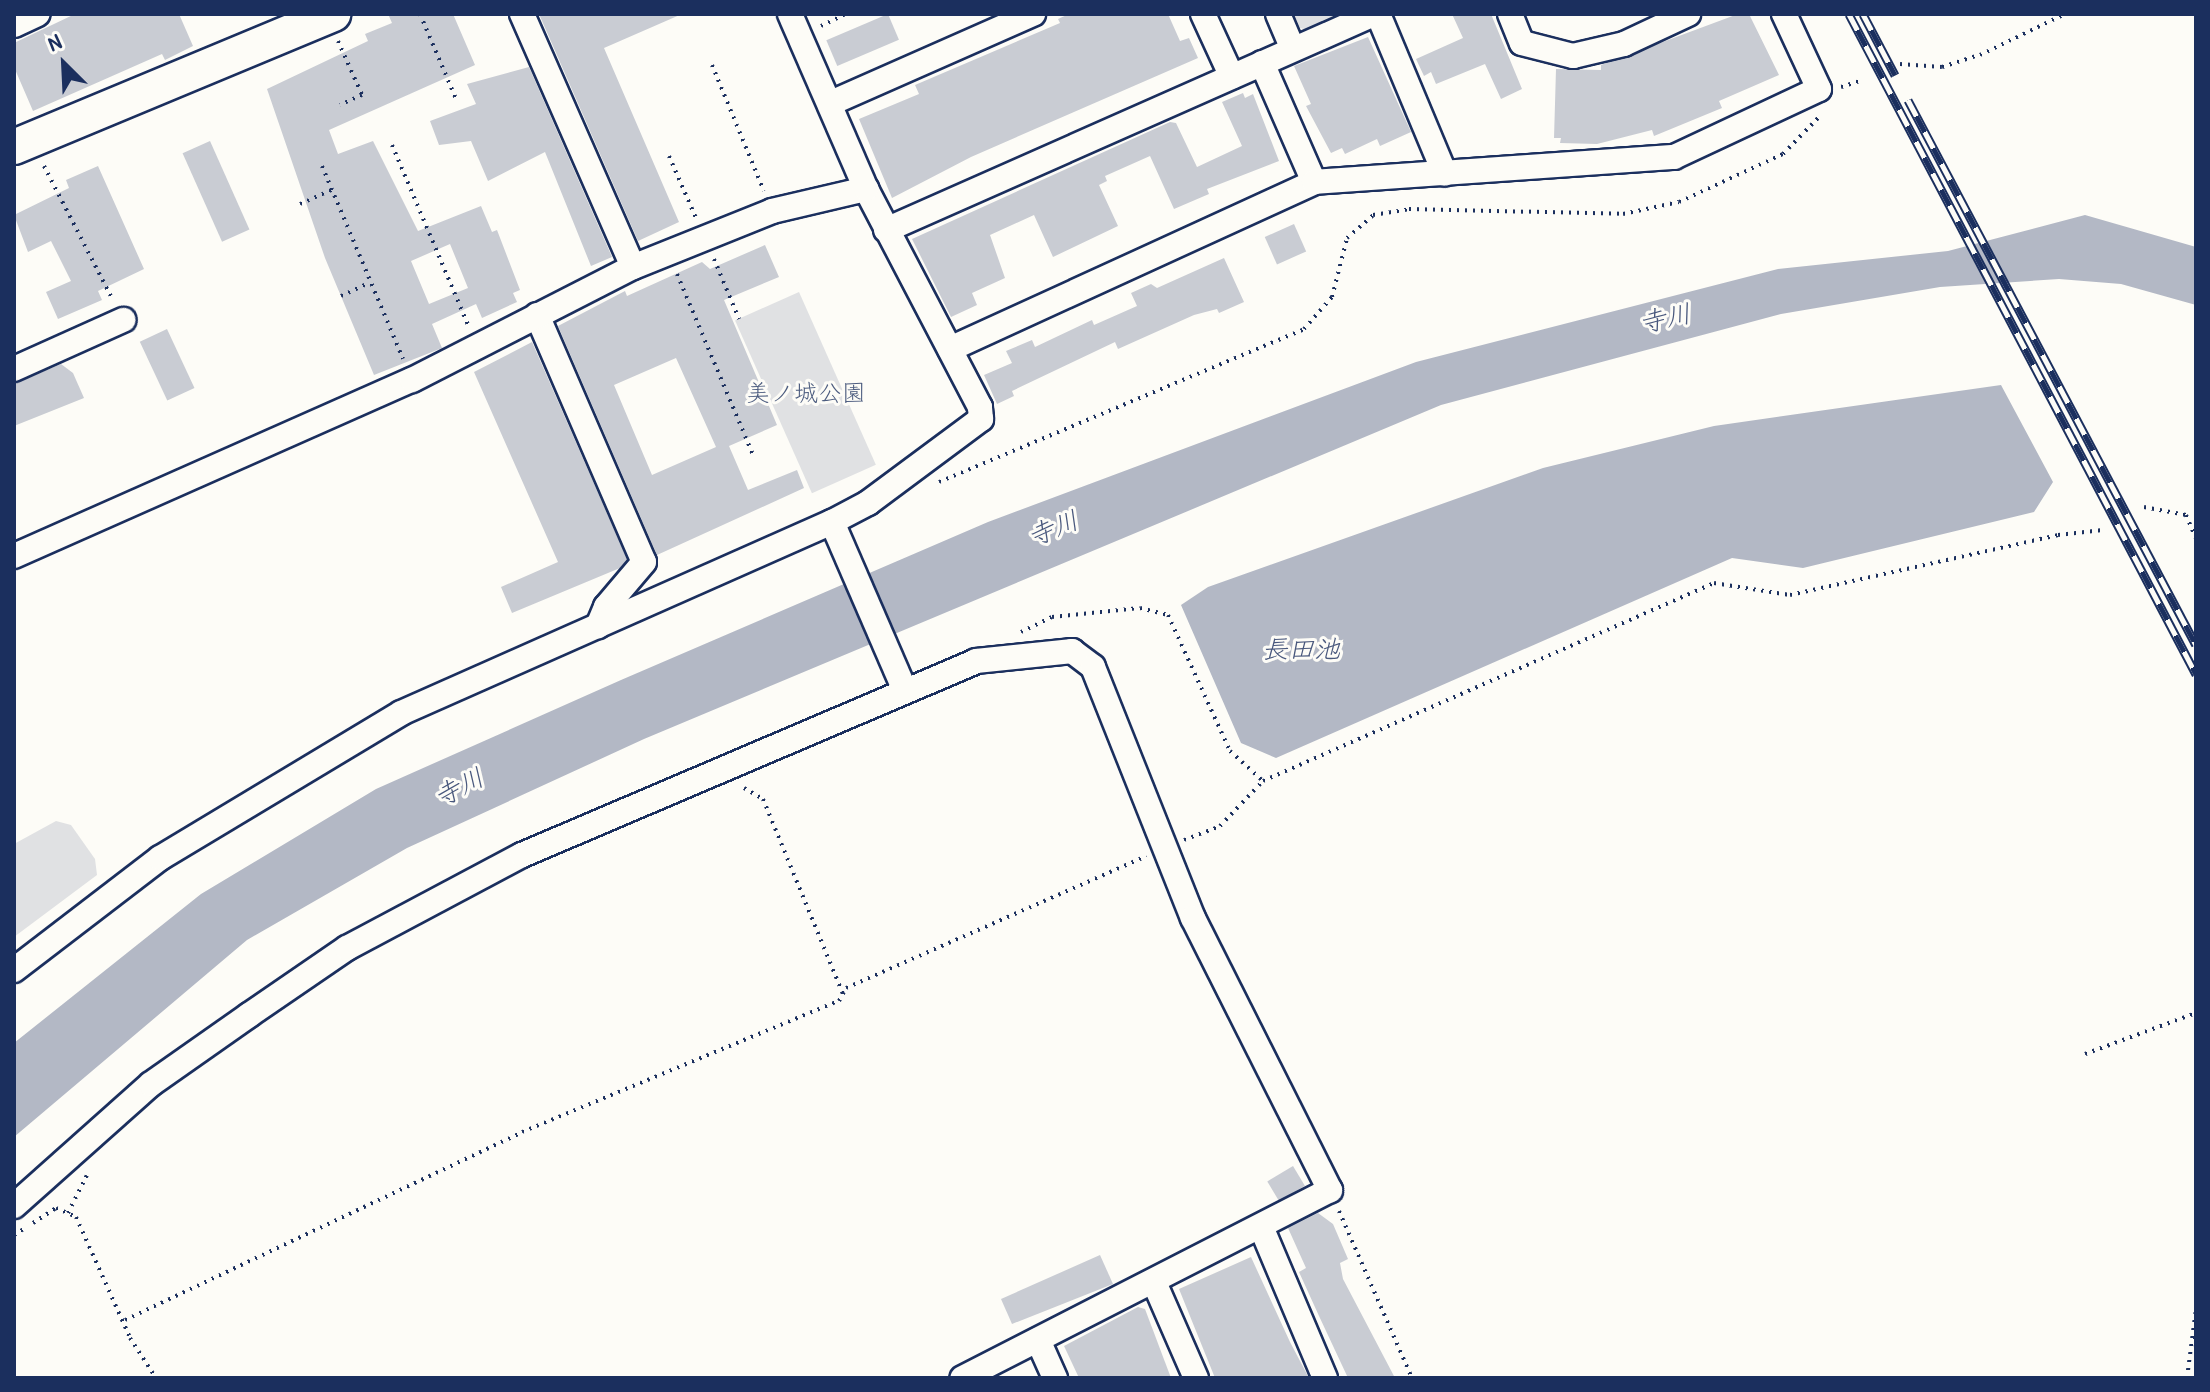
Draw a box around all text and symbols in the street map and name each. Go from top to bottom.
north arrow [24,24,104,104]
text: N [43,26,66,58]
water label: 寺川 [1636,297,1694,339]
park label: 美ノ城公園 [746,379,866,407]
water label: 寺川 [1023,504,1083,552]
water label: 長田池 [1262,633,1340,665]
water label: 寺川 [429,761,489,813]

